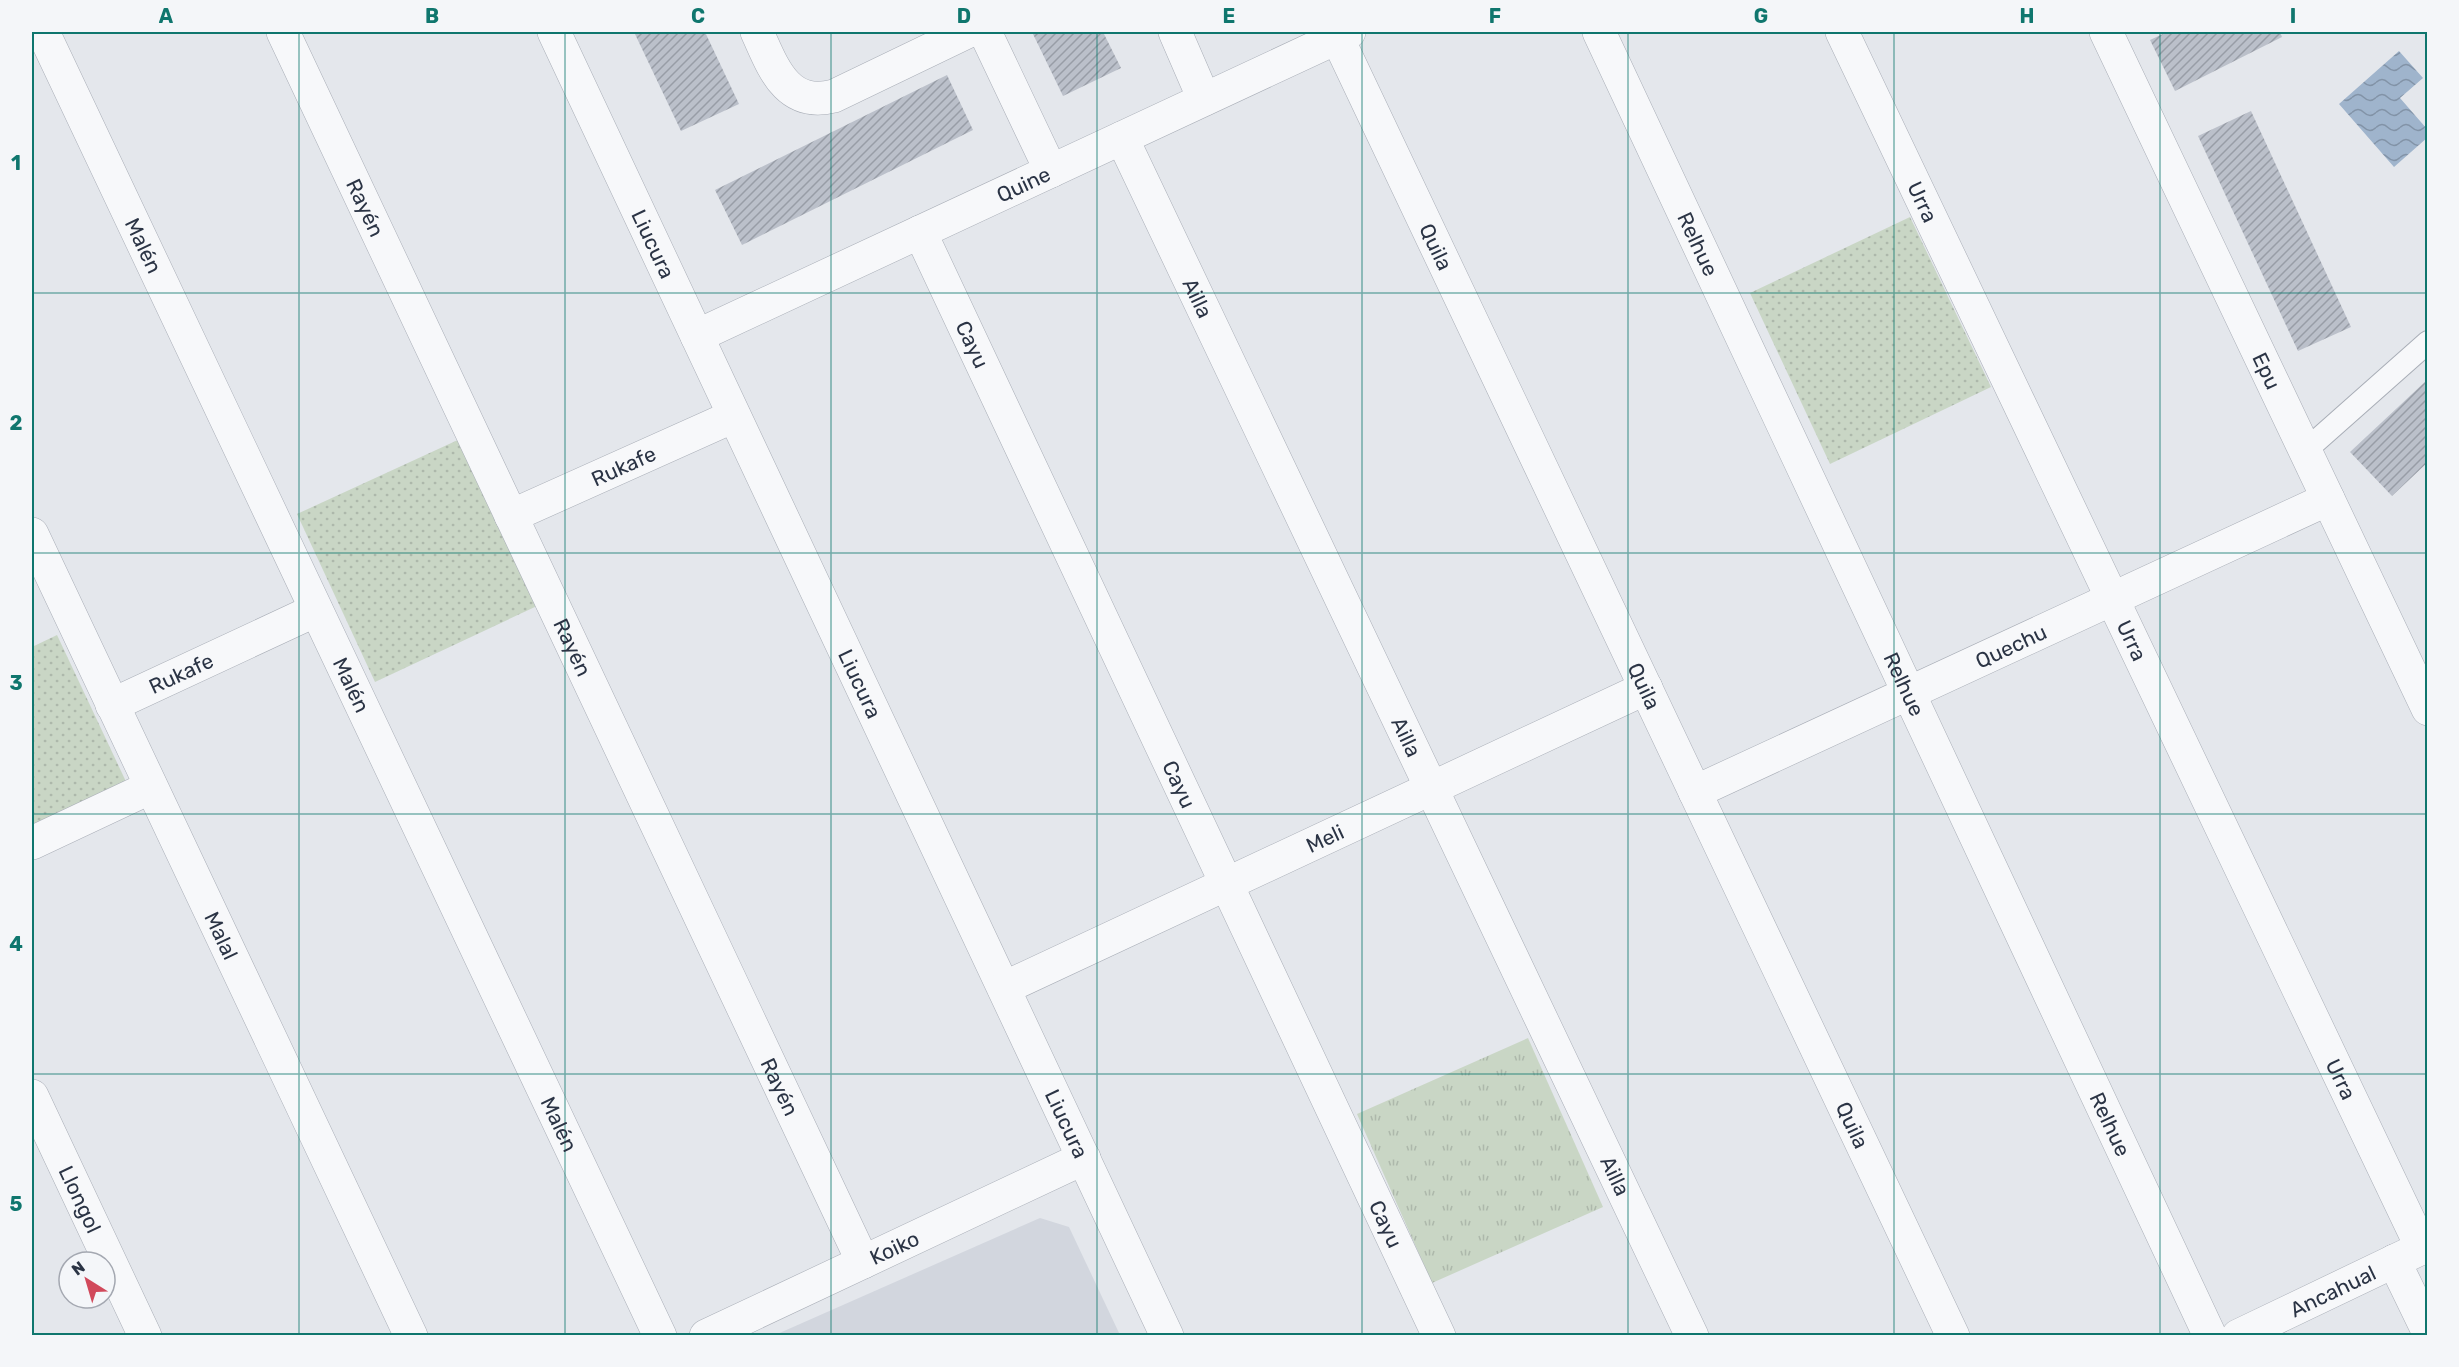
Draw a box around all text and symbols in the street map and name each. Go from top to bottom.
text: A [159,4,174,28]
text: B [425,4,439,28]
text: C [691,4,705,28]
text: D [957,4,971,28]
text: E [1223,4,1235,28]
text: F [1489,4,1501,28]
text: G [1754,4,1768,28]
text: H [2020,4,2034,28]
text: I [2290,4,2296,28]
text: 1 [11,151,21,175]
street label: Quine [992,161,1054,207]
street label: Rayén [341,175,390,240]
street label: Urra [1903,177,1943,226]
street label: Liucura [627,205,680,282]
street label: Relhue [1673,208,1724,280]
street label: Malén [120,214,168,277]
street label: Quila [1415,219,1458,274]
street label: Ailla [1178,274,1218,322]
street label: Cayu [951,316,995,372]
street label: Epu [2248,348,2287,393]
text: 2 [10,411,23,435]
street label: Rukafe [587,440,659,491]
street label: Rayén [549,614,597,680]
street label: Urra [2112,616,2153,665]
street label: Quechu [1971,619,2050,673]
street label: Liucura [833,645,887,722]
street label: Rukafe [145,647,217,699]
street label: Relhue [1879,648,1930,720]
street label: Malén [328,653,375,716]
street label: Quila [1623,658,1666,713]
text: 3 [9,671,23,695]
street label: Ailla [1387,713,1427,761]
street label: Cayu [1158,756,1201,812]
street label: Meli [1302,819,1348,858]
street label: Malal [200,907,244,963]
text: 4 [9,932,23,956]
street label: Rayén [756,1054,805,1119]
street label: Urra [2321,1055,2362,1103]
street label: Liucura [1040,1085,1094,1162]
street label: Relhue [2085,1088,2136,1160]
street label: Malén [536,1092,583,1155]
street label: Quila [1831,1098,1875,1152]
street label: Ailla [1596,1152,1636,1199]
street label: Llongol [54,1161,107,1237]
text: 5 [10,1192,23,1216]
street label: Cayu [1364,1196,1408,1252]
street label: Koiko [866,1225,923,1270]
north arrow [57,1250,117,1310]
text: N [68,1257,89,1279]
street label: Ancahual [2286,1259,2380,1322]

